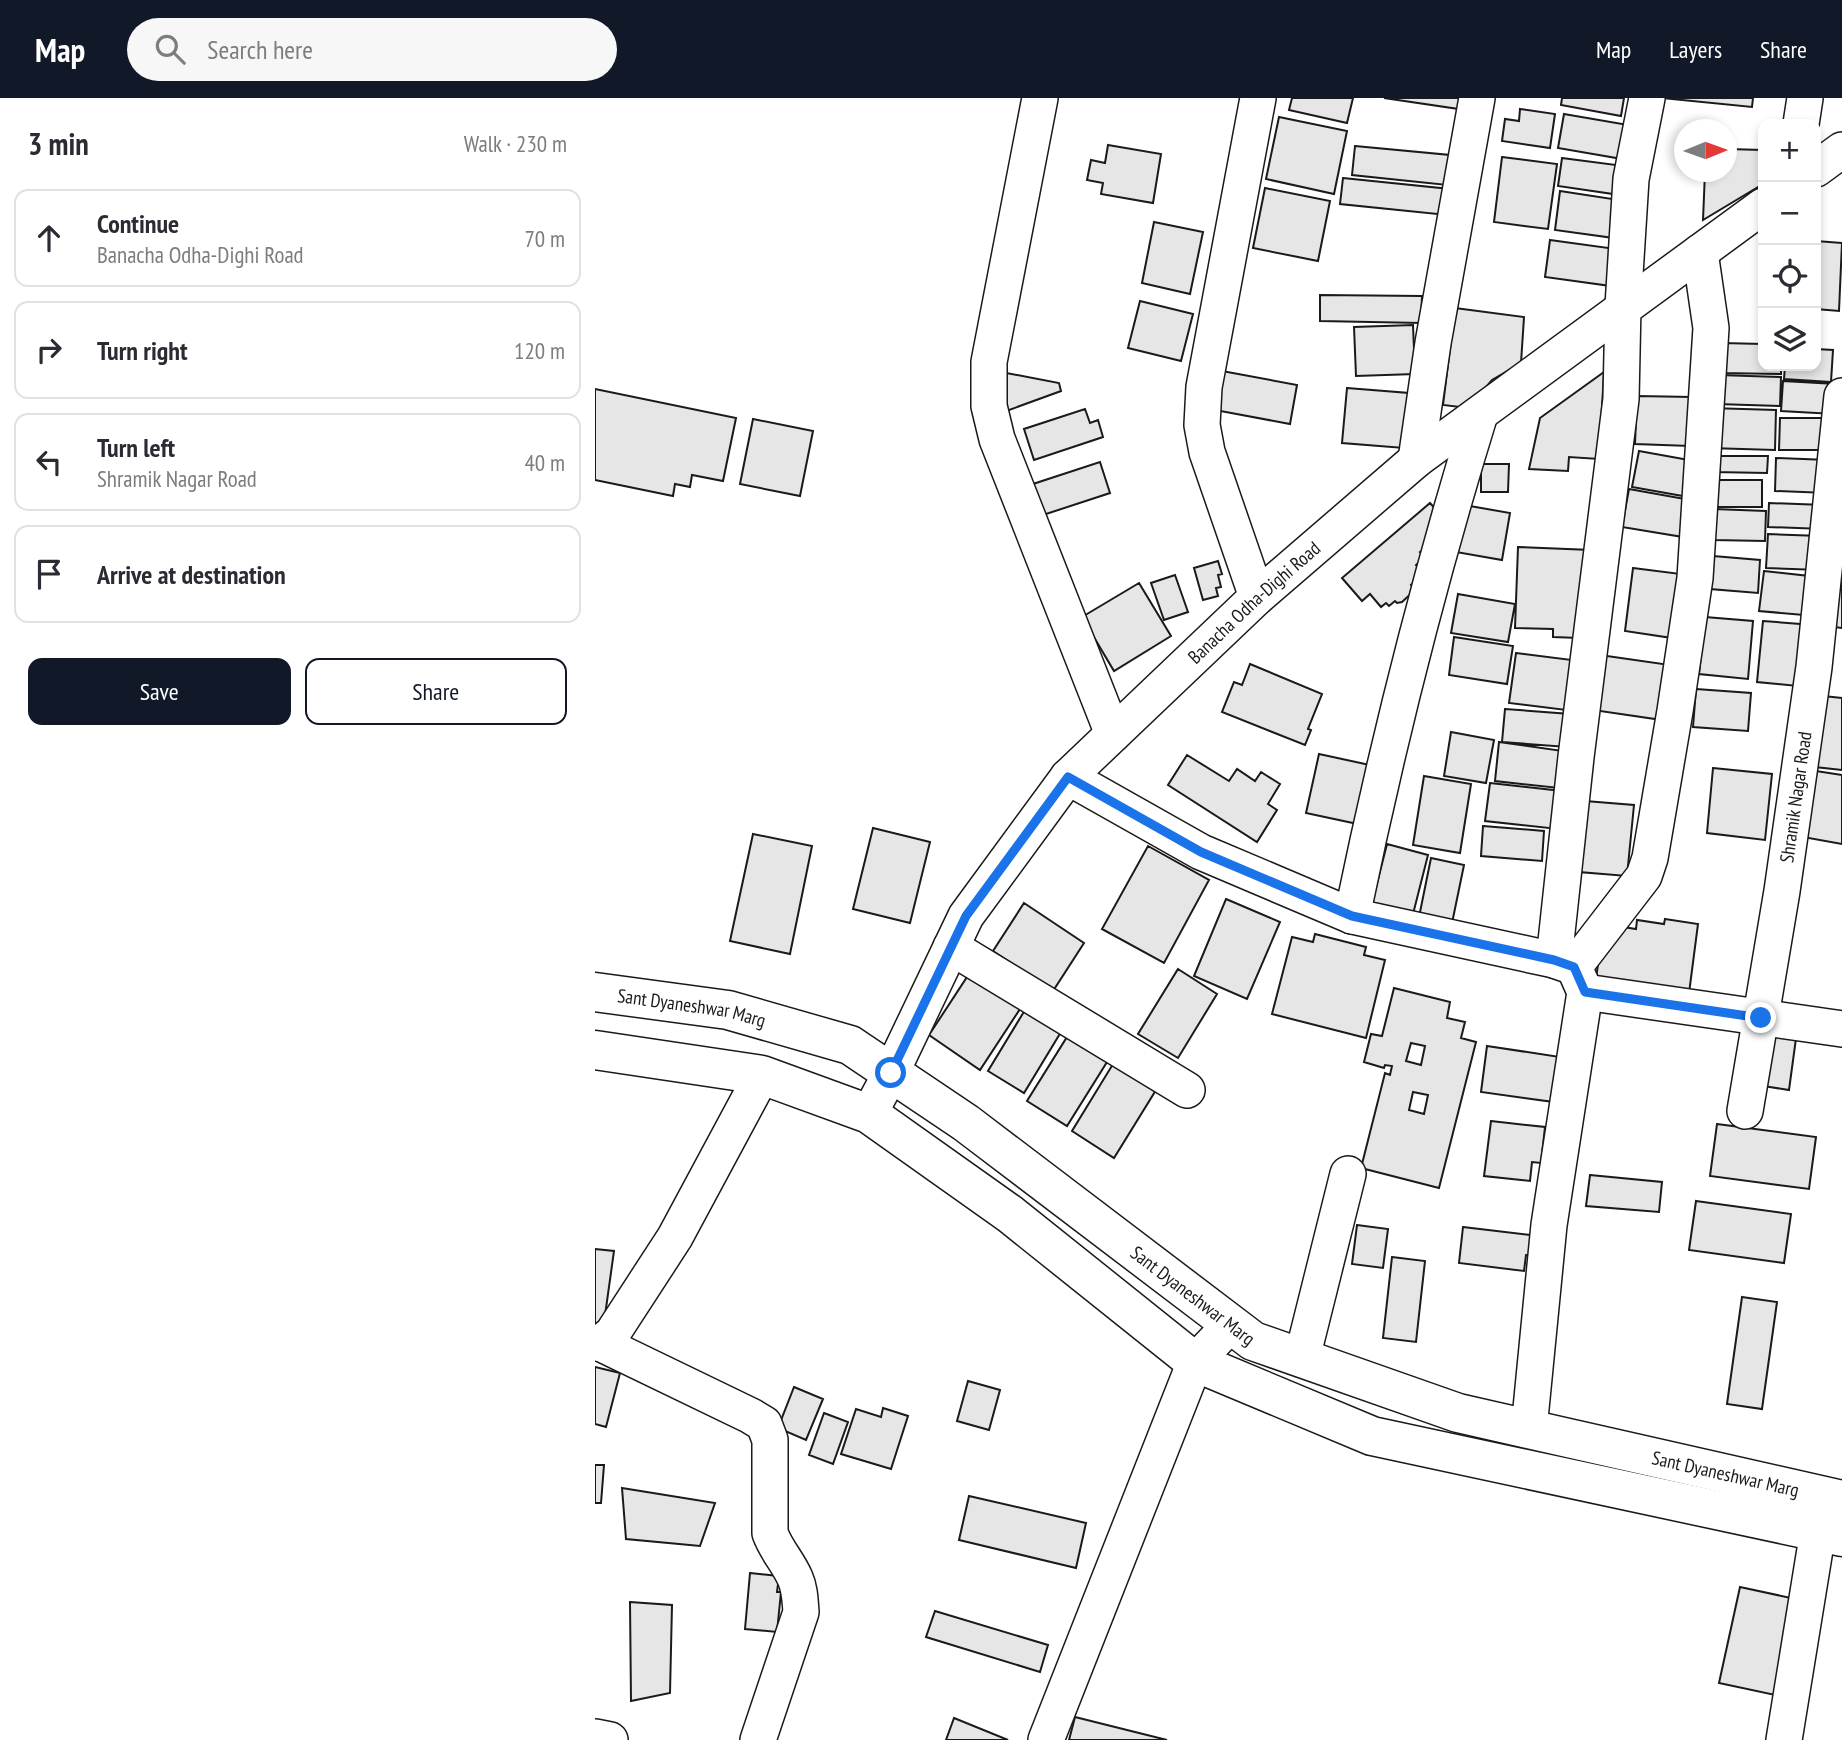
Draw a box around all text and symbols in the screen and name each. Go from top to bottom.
search box [127,18,617,81]
text: Map [35,28,85,71]
icon: search [151,30,189,68]
text: Search here [207,33,313,66]
text: Map [1596,34,1631,65]
text: Layers [1669,34,1722,65]
text: Share [1760,34,1807,65]
north arrow [1674,119,1737,182]
map controls [1758,119,1821,371]
button: + [1758,119,1821,182]
text: 3 min [28,124,89,163]
text: Walk · 230 m [464,129,567,158]
button: − [1758,182,1821,245]
text: Continue [97,207,179,240]
icon: ahead [30,219,68,257]
text: 70 m [524,224,565,253]
text: Banacha Odha-Dighi Road [97,240,304,269]
button: locate [1758,245,1821,308]
button: layers [1758,308,1821,371]
icon: right [30,331,68,369]
text: Turn right [97,334,188,367]
text: 120 m [514,336,565,365]
text: Turn left [97,431,175,464]
icon: left [30,443,68,481]
text: 40 m [524,448,565,477]
text: Shramik Nagar Road [97,464,257,493]
street label: Banacha Odha-Dighi Road [1183,536,1325,669]
icon: arrive [30,555,68,593]
text: Arrive at destination [97,558,286,591]
button: Save [28,658,291,725]
button: Share [305,658,567,725]
street label: Shramik Nagar Road [1774,730,1817,864]
street label: Sant Dyaneshwar Marg [616,983,769,1032]
route end [1745,1002,1776,1033]
route start [875,1057,906,1088]
street label: Sant Dyaneshwar Marg [1126,1240,1260,1350]
street label: Sant Dyaneshwar Marg [1650,1445,1801,1502]

